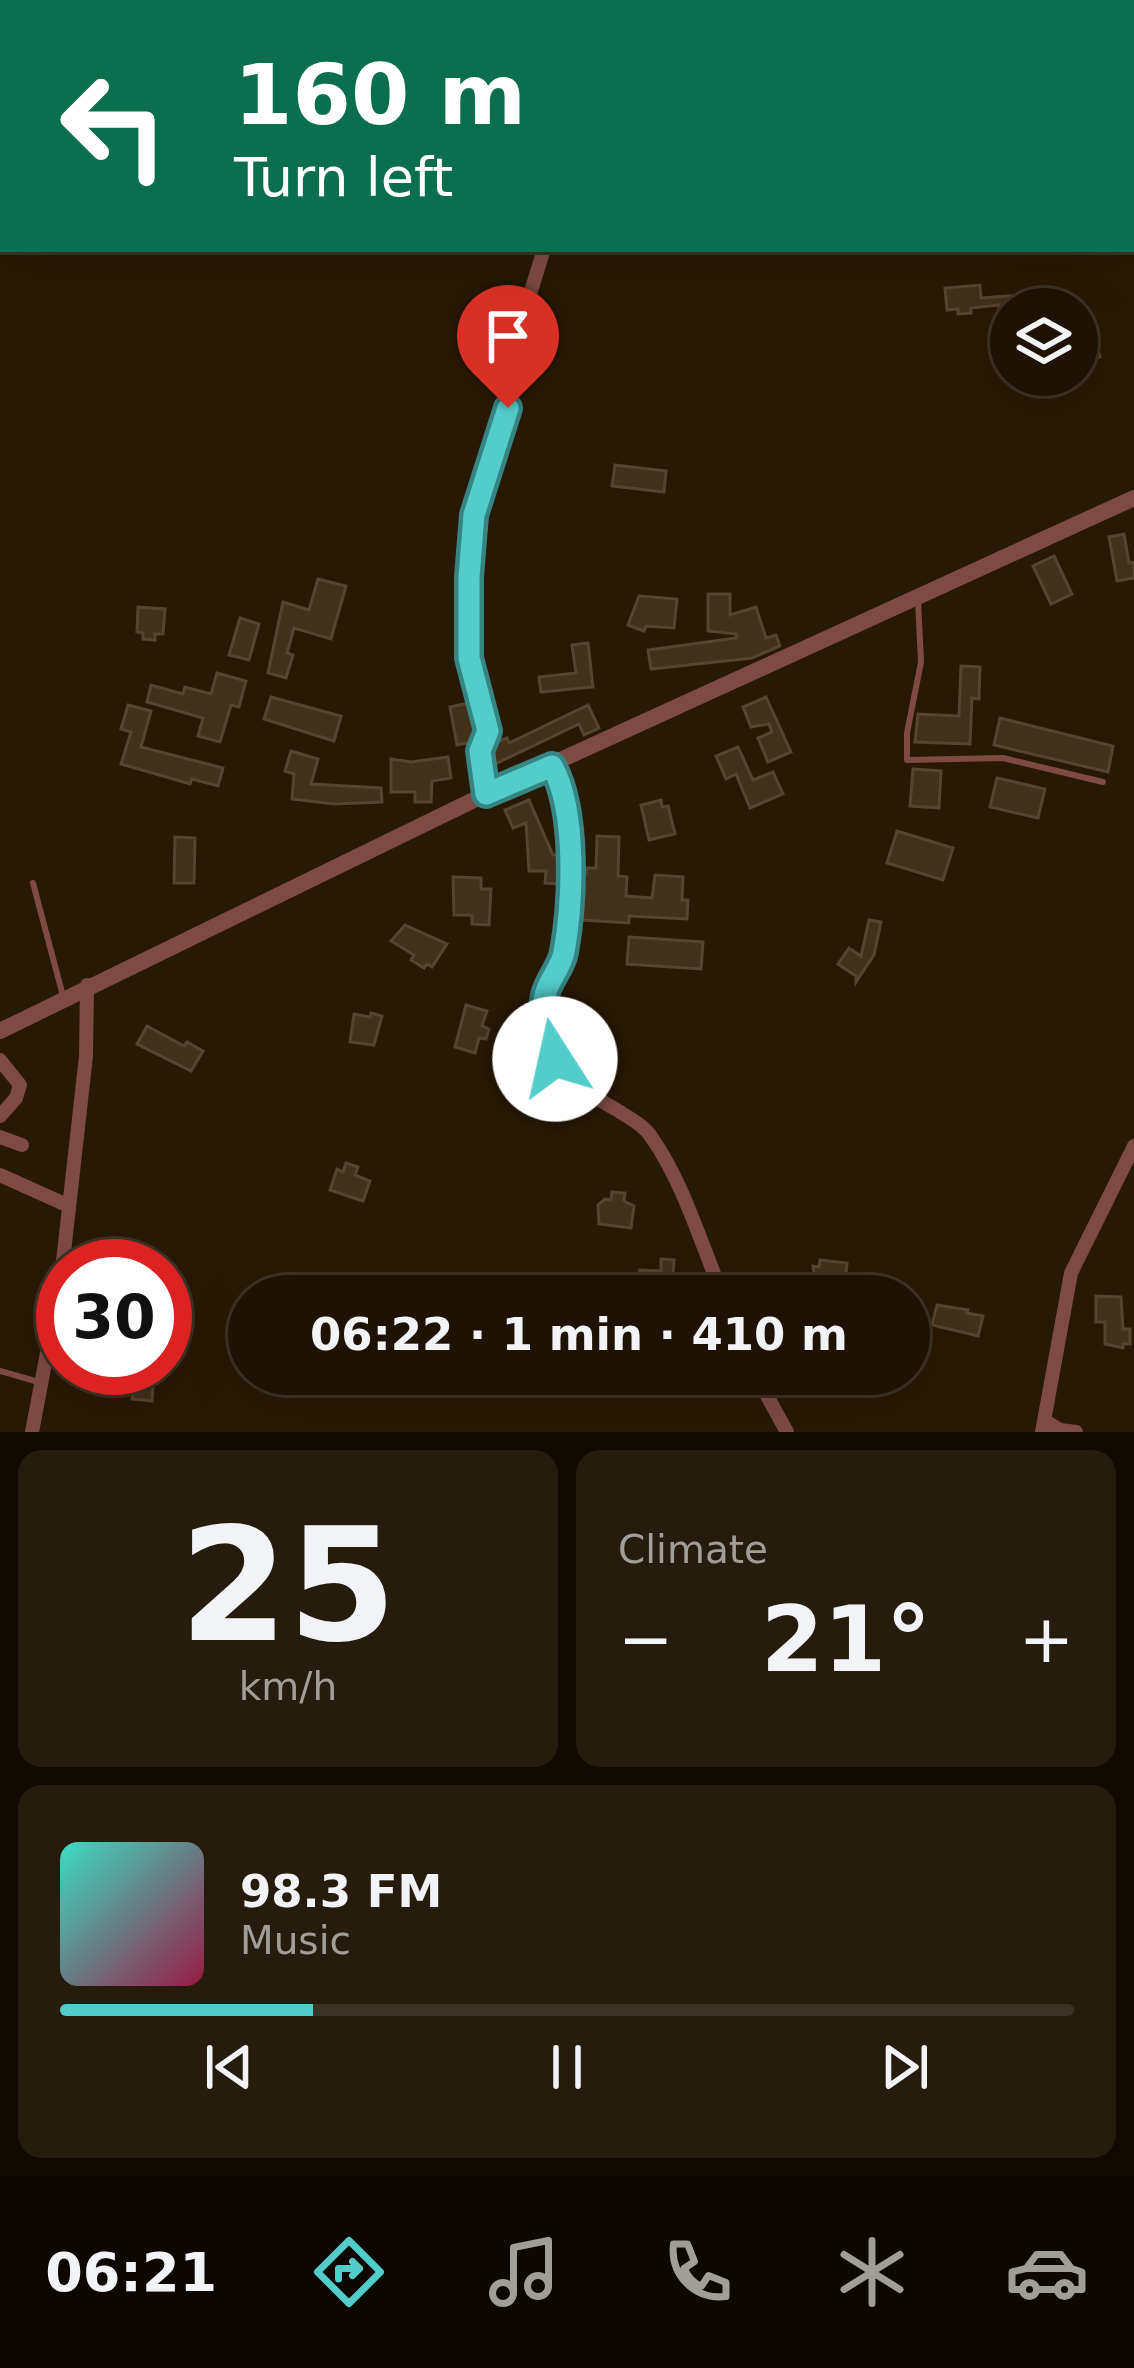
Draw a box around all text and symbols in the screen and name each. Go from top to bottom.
text: 160 m [234,46,526,144]
icon: left [36,48,192,204]
text: Turn left [234,146,453,209]
pin [457,285,559,408]
map controls [990,288,1098,396]
button: layers [990,288,1098,396]
icon: arrive [475,303,541,369]
position arrow [492,996,618,1122]
speed limit sign: 30 [36,1239,192,1395]
text: 06:22 · 1 min · 410 m [310,1308,848,1361]
text: 25 [179,1495,397,1677]
text: Climate [618,1527,768,1572]
text: 21° [761,1587,931,1692]
text: − [618,1601,673,1678]
text: + [1019,1601,1074,1678]
text: km/h [239,1664,337,1709]
text: 98.3 FM [240,1865,442,1918]
text: Music [240,1918,351,1963]
icon: previous [196,2034,262,2100]
icon: pause [534,2034,600,2100]
icon: next [872,2034,938,2100]
icon: directions [307,2230,391,2314]
icon: music [482,2230,566,2314]
icon: phone [656,2230,740,2314]
icon: climate [830,2230,914,2314]
icon: car [1005,2230,1089,2314]
text: 06:21 [45,2241,217,2304]

